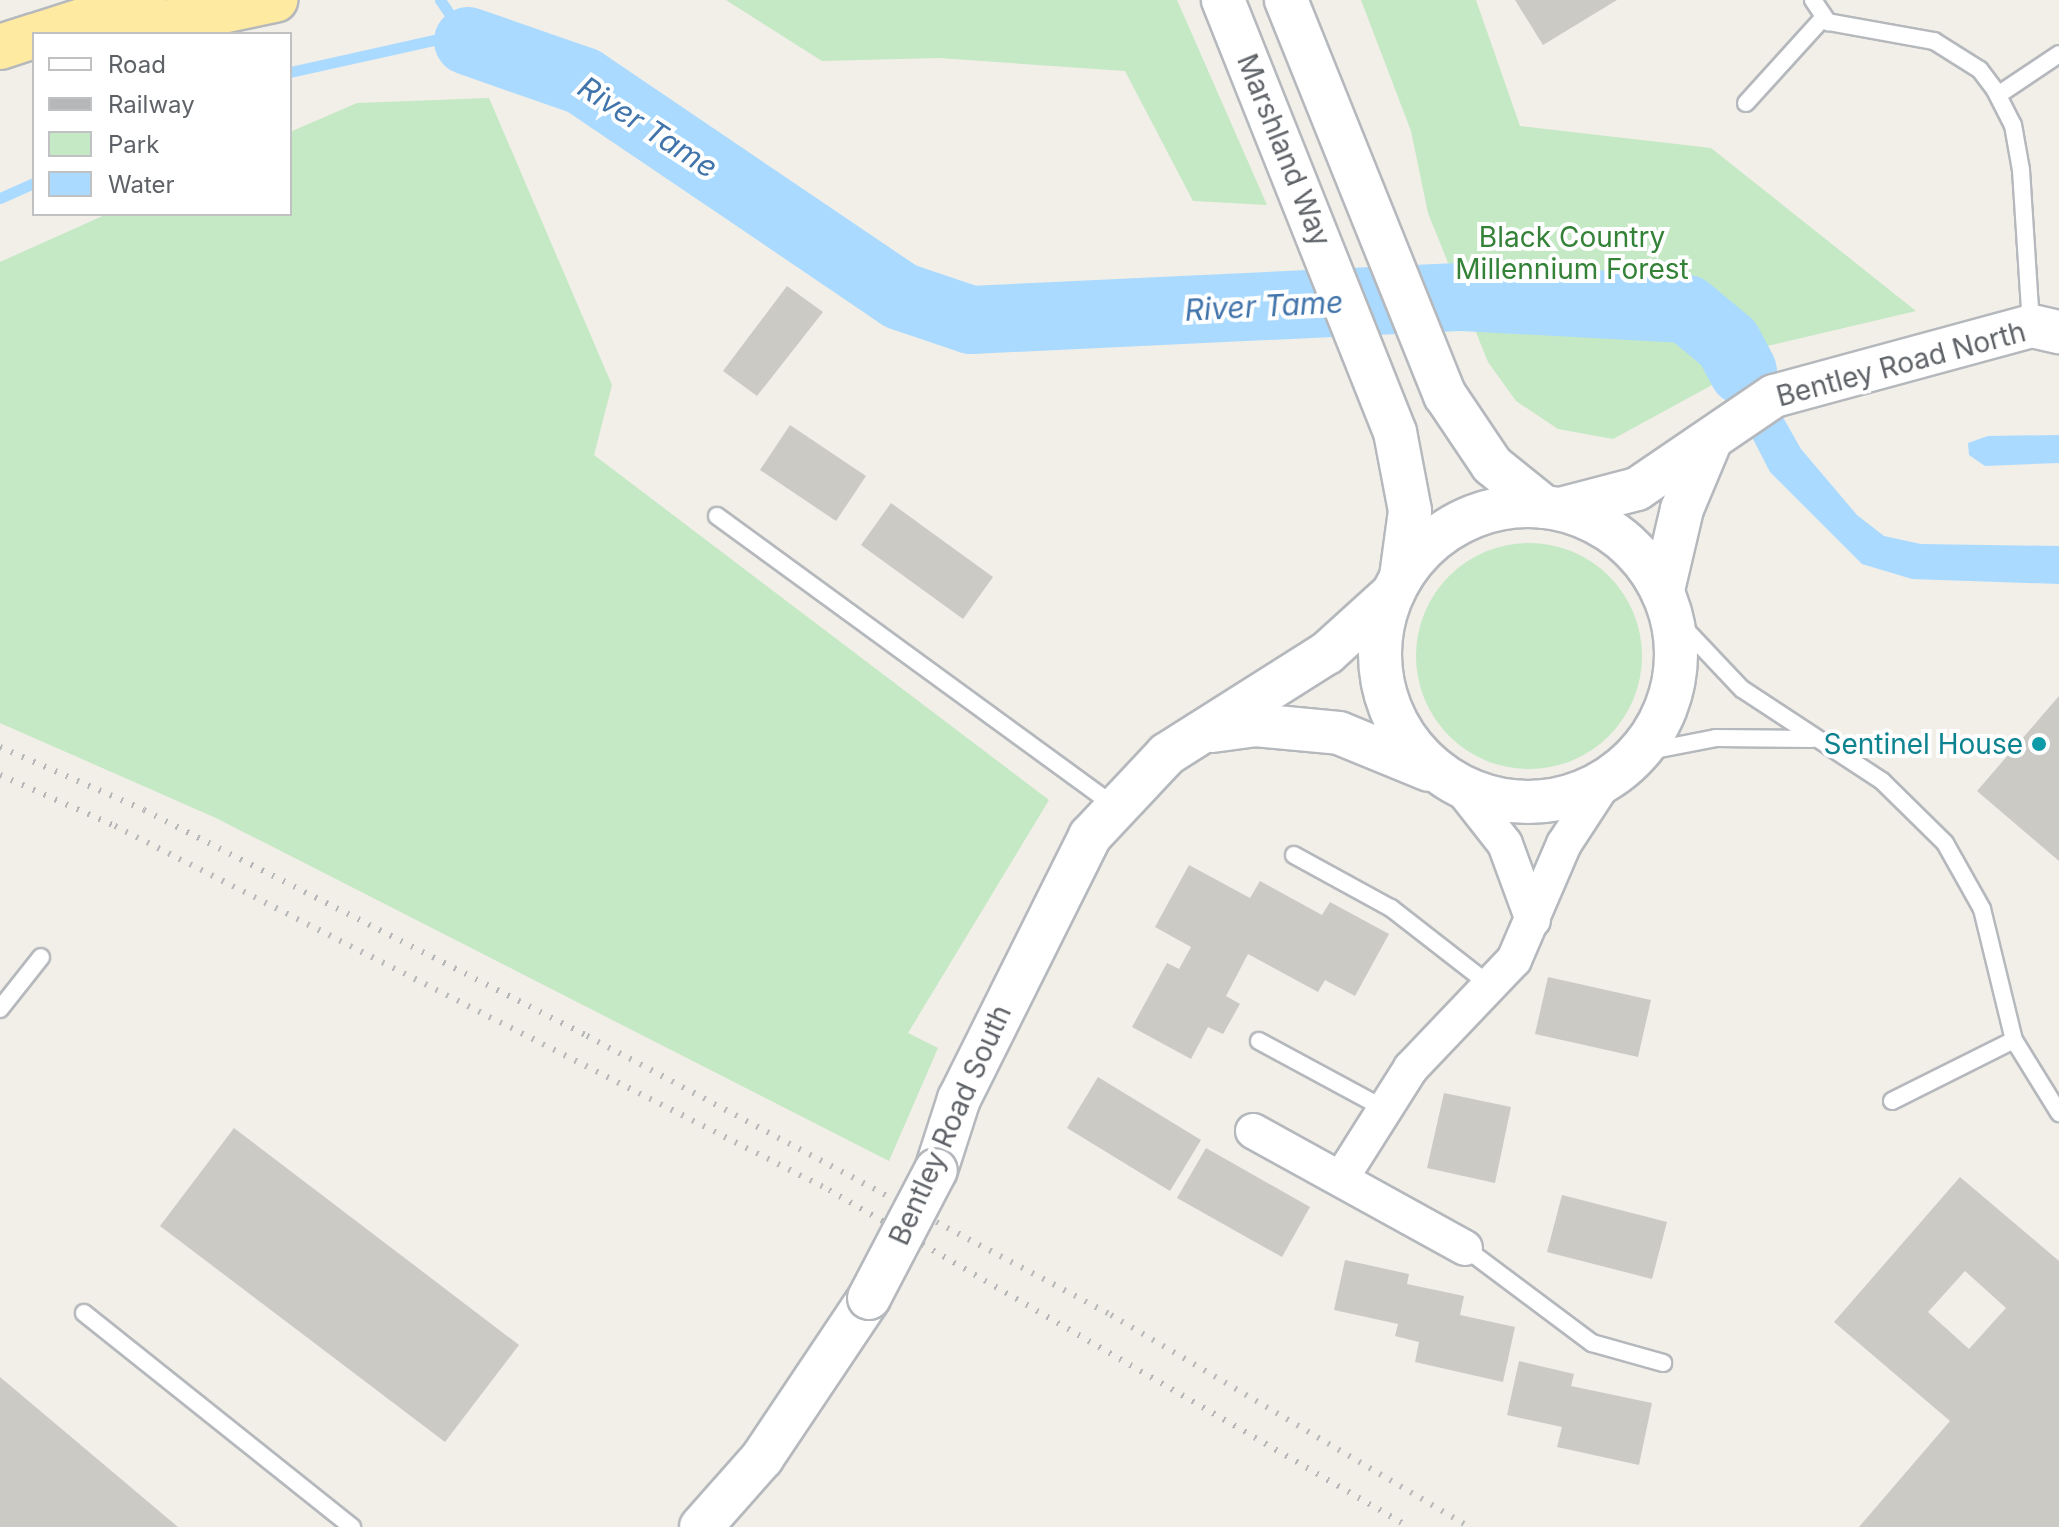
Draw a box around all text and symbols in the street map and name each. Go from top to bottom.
legend [32,32,292,216]
street label: Marshland Way [1230,49,1338,251]
text: Road [108,50,166,79]
water label: River Tame [572,69,724,185]
text: Railway [108,90,195,119]
text: Park [108,130,159,159]
text: Water [108,170,175,199]
park label: Black Country Millennium Forest [1455,220,1689,286]
water label: River Tame [1184,284,1344,328]
street label: Bentley Road North [1773,315,2029,413]
place label: Sentinel House [1823,727,2023,761]
marker: Sentinel House [2030,735,2048,753]
street label: Bentley Road South [882,1000,1018,1250]

